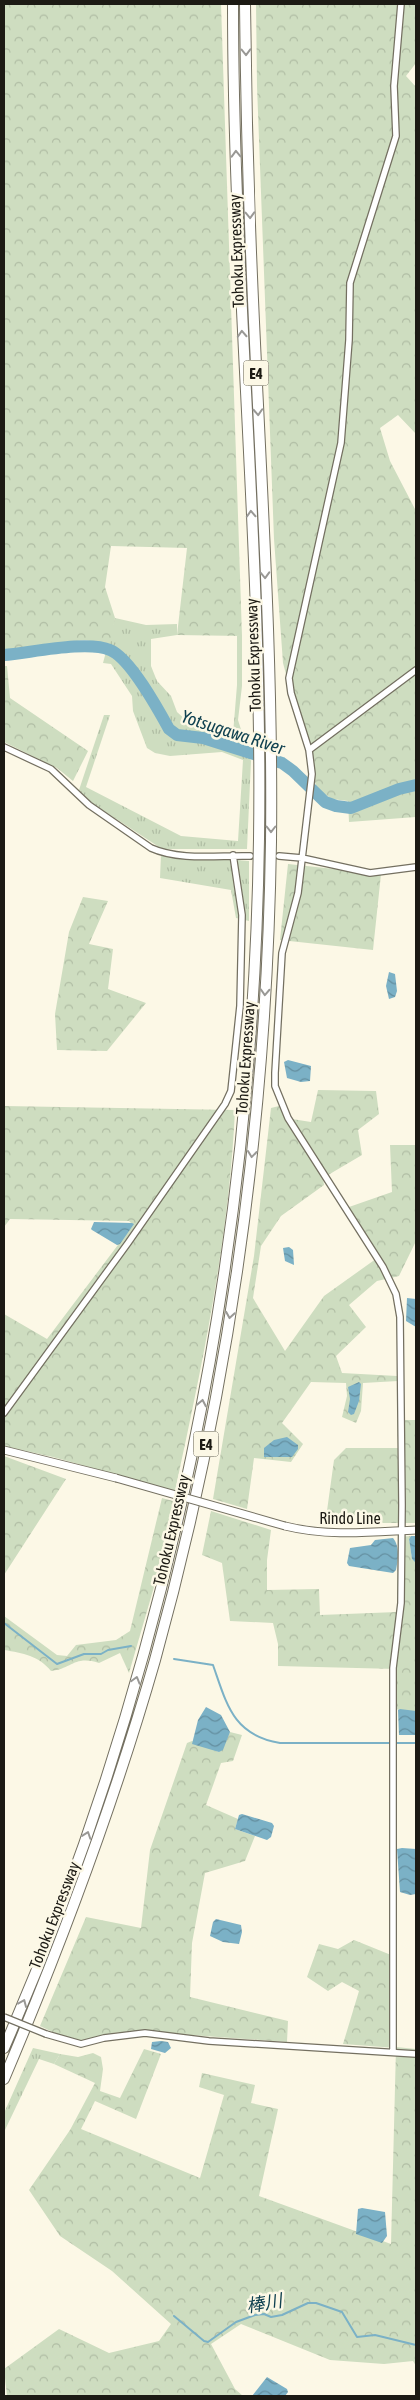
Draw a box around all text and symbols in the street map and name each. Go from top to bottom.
one-way arrow [240,49,251,57]
one-way arrow [230,150,241,158]
street label: Tohoku Expressway [225,194,248,308]
one-way arrow [244,211,255,219]
one-way arrow [237,330,248,338]
road number: E4 [244,360,268,386]
one-way arrow [253,409,264,417]
one-way arrow [246,509,256,517]
one-way arrow [260,571,271,579]
street label: Tohoku Expressway [242,598,265,712]
water label: Yotsugawa River [179,705,288,759]
one-way arrow [266,826,276,834]
one-way arrow [260,988,271,996]
street label: Tohoku Expressway [232,1000,259,1115]
one-way arrow [247,1150,258,1158]
one-way arrow [226,1310,236,1319]
one-way arrow [196,1398,207,1407]
road number: E4 [194,1432,218,1456]
street label: Tohoku Expressway [149,1472,194,1587]
street label: Rindo Line [319,1509,381,1527]
one-way arrow [130,1675,141,1684]
one-way arrow [81,1831,91,1839]
street label: Tohoku Expressway [25,1858,84,1972]
one-way arrow [17,1999,27,2008]
water label: 棒川 [244,2289,286,2316]

